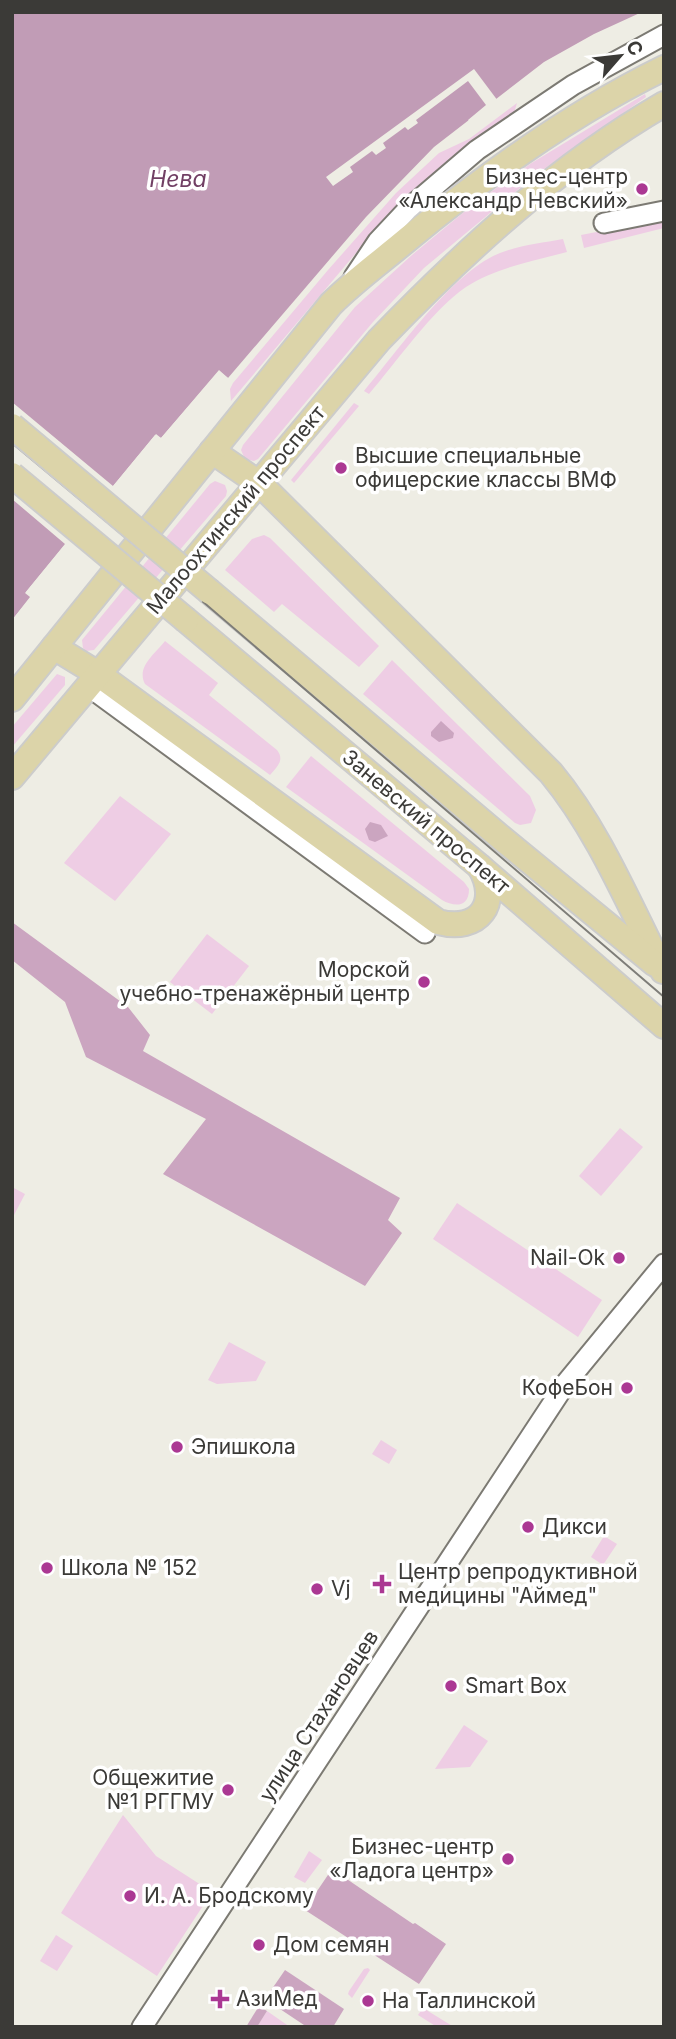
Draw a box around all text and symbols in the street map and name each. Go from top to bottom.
north arrow [585,21,655,91]
text: С [621,37,648,60]
place label: Бизнес-центр «Александр Невский» [398,164,628,213]
water label: Нева [149,165,207,193]
marker: Бизнес-центр «Александр Невский» [634,181,650,197]
street label: Малоохтинский проспект [141,400,330,619]
place label: Высшие специальные офицерские классы ВМФ [355,443,617,492]
marker: Высшие специальные офицерские классы ВМФ [333,460,349,476]
street label: Заневский проспект [337,744,515,899]
place label: Морской учебно-тренажёрный центр [119,957,410,1006]
marker: Морской учебно-тренажёрный центр [416,974,432,990]
place label: Nail-Ok [530,1245,605,1270]
marker: Nail-Ok [611,1250,627,1266]
place label: КофеБон [522,1375,613,1400]
marker: КофеБон [619,1380,635,1396]
place label: Эпишкола [191,1434,296,1459]
marker: Эпишкола [169,1439,185,1455]
place label: Дикси [542,1514,607,1539]
marker: Дикси [520,1519,536,1535]
place label: Школа № 152 [61,1555,197,1580]
place label: Центр репродуктивной медицины "Аймед" [398,1559,638,1608]
marker: Школа № 152 [39,1560,55,1576]
marker: Центр репродуктивной медицины "Аймед" [372,1574,392,1594]
place label: Vj [331,1576,351,1601]
marker: Vj [309,1581,325,1597]
street label: улица Стахановцев [254,1625,383,1806]
place label: Smart Box [465,1673,567,1698]
marker: Smart Box [443,1678,459,1694]
place label: Общежитие №1 РГГМУ [92,1765,214,1814]
marker: Общежитие №1 РГГМУ [220,1782,236,1798]
place label: Бизнес-центр «Ладога центр» [329,1834,494,1883]
marker: Бизнес-центр «Ладога центр» [500,1851,516,1867]
place label: И. А. Бродскому [144,1883,314,1908]
marker: И. А. Бродскому [122,1888,138,1904]
place label: Дом семян [273,1932,389,1957]
marker: Дом семян [251,1937,267,1953]
place label: АзиМед [236,1986,318,2011]
place label: На Таллинской [382,1988,536,2013]
marker: АзиМед [210,1989,230,2009]
marker: На Таллинской [360,1993,376,2009]

